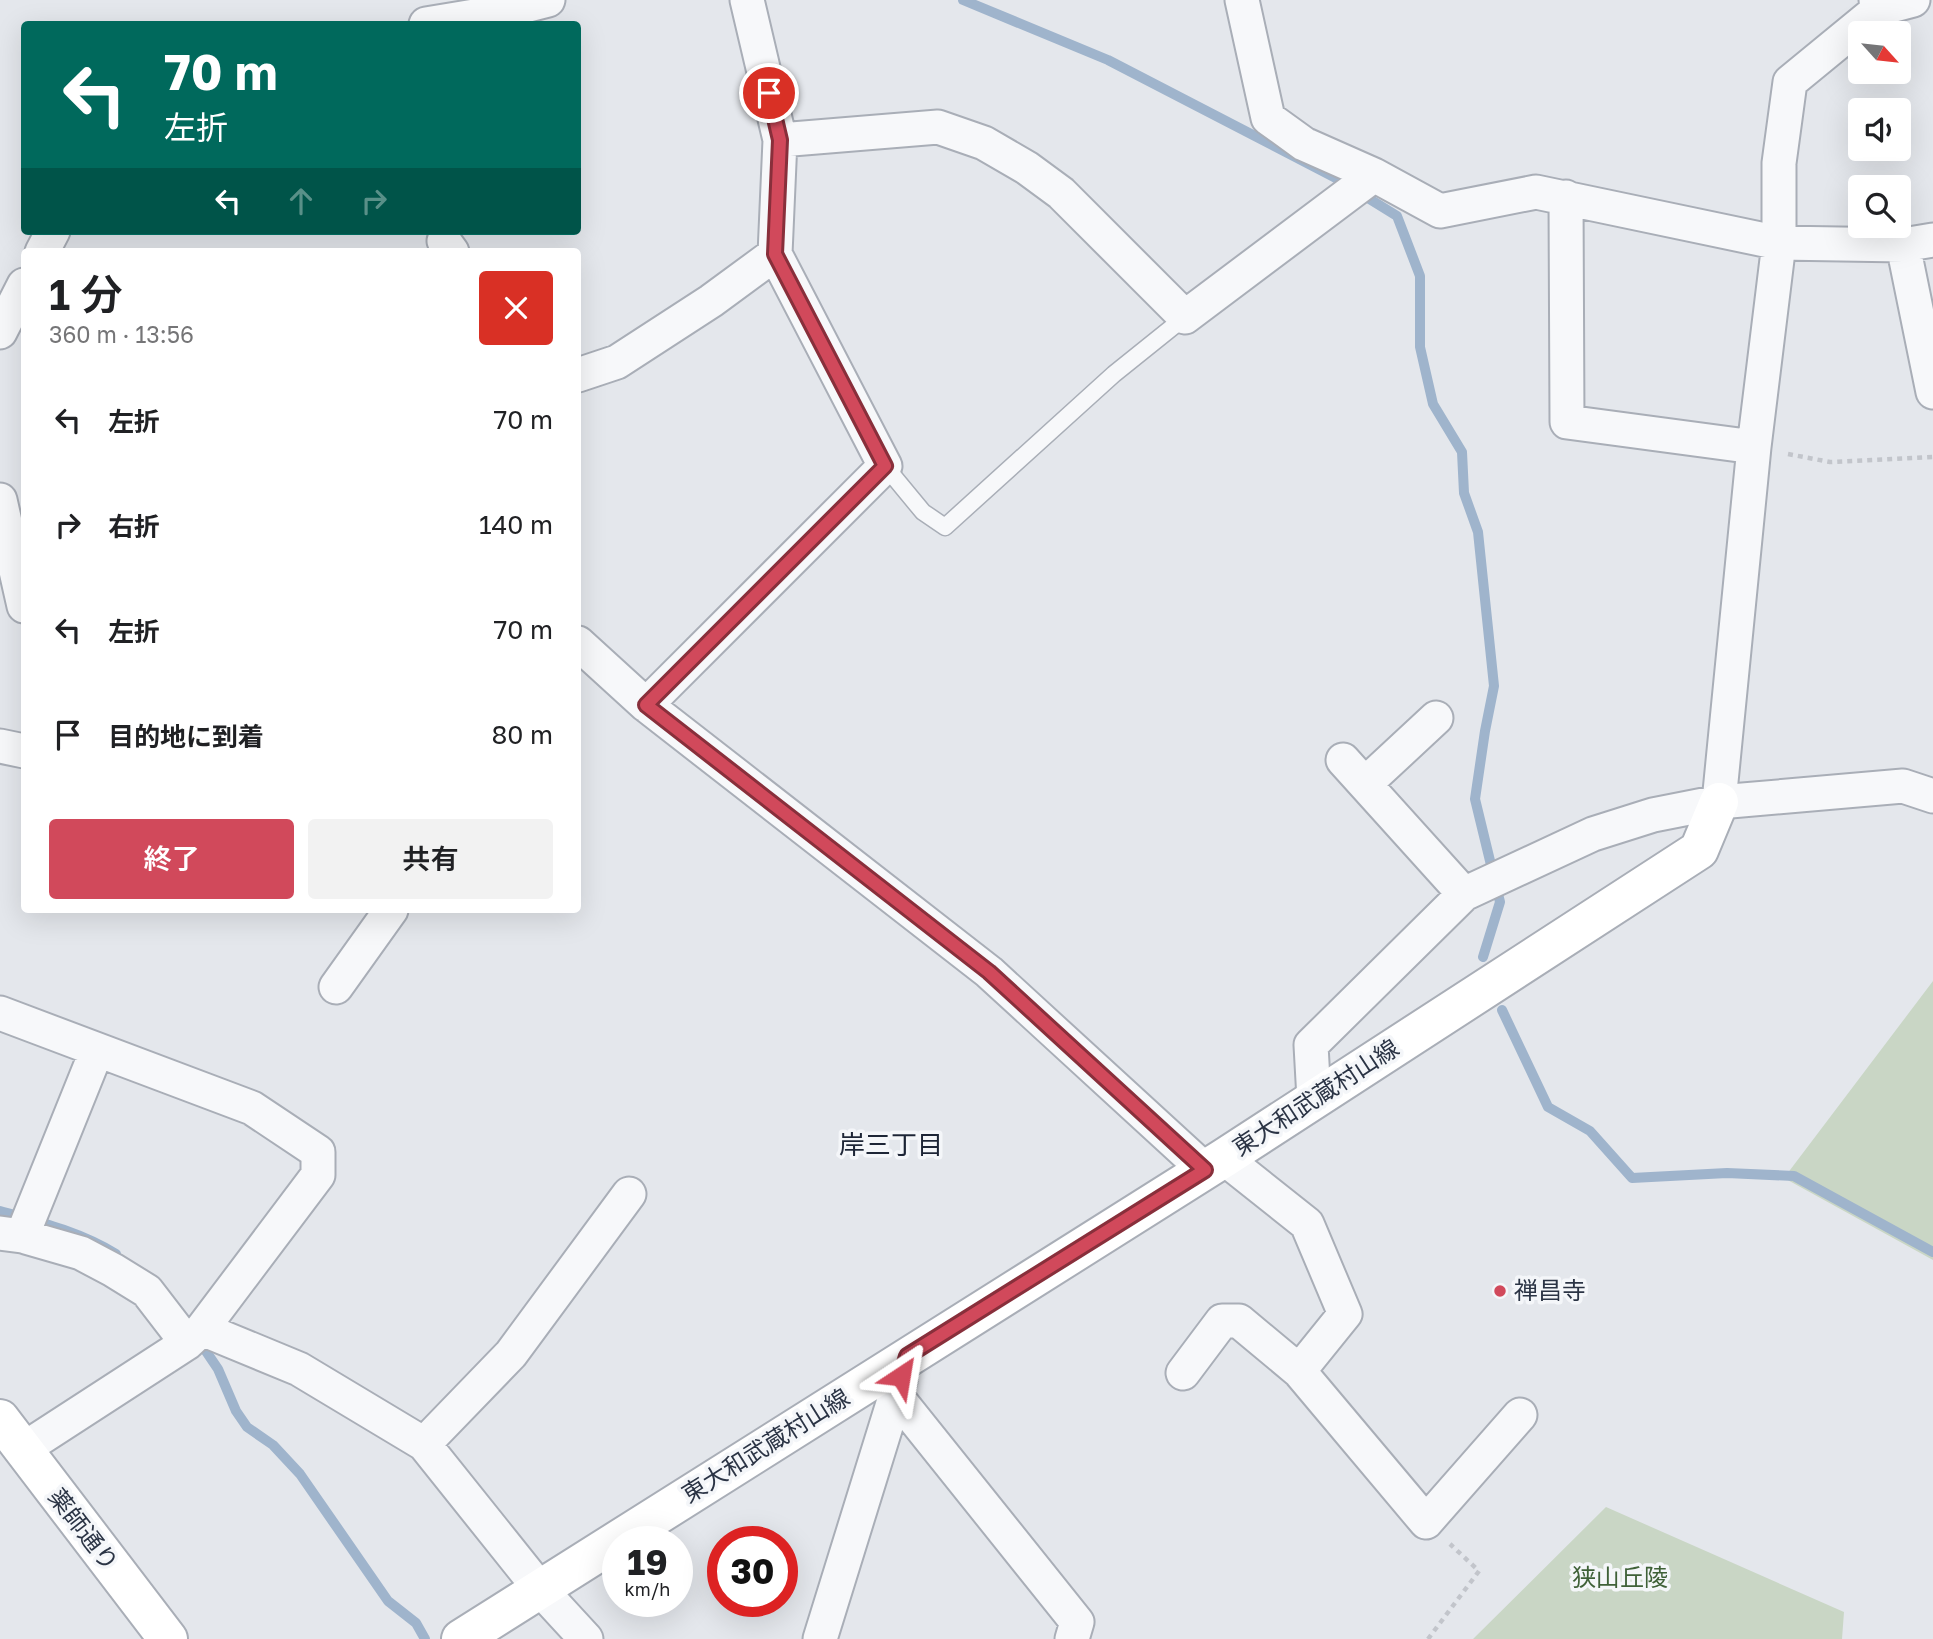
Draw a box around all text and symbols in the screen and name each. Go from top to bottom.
north arrow [1848,21,1911,84]
map controls [1848,21,1911,238]
text: 70 m [164,42,278,101]
icon: left [49,49,140,140]
pin [739,63,799,123]
icon: arrive [750,74,788,112]
button: sound [1848,98,1911,161]
text: 左折 [164,108,228,146]
button: search [1848,175,1911,238]
icon: left [209,182,247,220]
icon: ahead [282,182,320,220]
icon: right [355,182,393,220]
text: 1 分 [49,269,123,319]
button: close [479,271,553,345]
text: 360 m · 13:56 [49,320,194,348]
icon: left [49,401,87,439]
text: 70 m [494,404,553,435]
text: 左折 [108,406,160,437]
icon: right [49,506,87,544]
text: 140 m [479,509,553,540]
text: 右折 [108,511,160,542]
icon: left [49,611,87,649]
text: 70 m [494,614,553,645]
text: 左折 [108,616,160,647]
icon: arrive [49,716,87,754]
text: 80 m [492,719,553,750]
text: 目的地に到着 [108,721,264,752]
button: 終了 [49,819,294,899]
button: 共有 [308,819,553,899]
street label: 東大和武蔵村山線 [1227,1032,1404,1161]
district label: 岸三丁目 [839,1129,943,1160]
place label: 禅昌寺 [1514,1275,1586,1304]
marker: 禅昌寺 [1492,1283,1508,1299]
position arrow [864,1339,938,1413]
street label: 東大和武蔵村山線 [676,1382,854,1508]
street label: 薬師通り [43,1482,125,1576]
speed limit sign: 30 [707,1526,798,1617]
text: 19 [627,1541,668,1583]
park label: 狭山丘陵 [1572,1562,1668,1591]
text: km/h [625,1578,670,1600]

